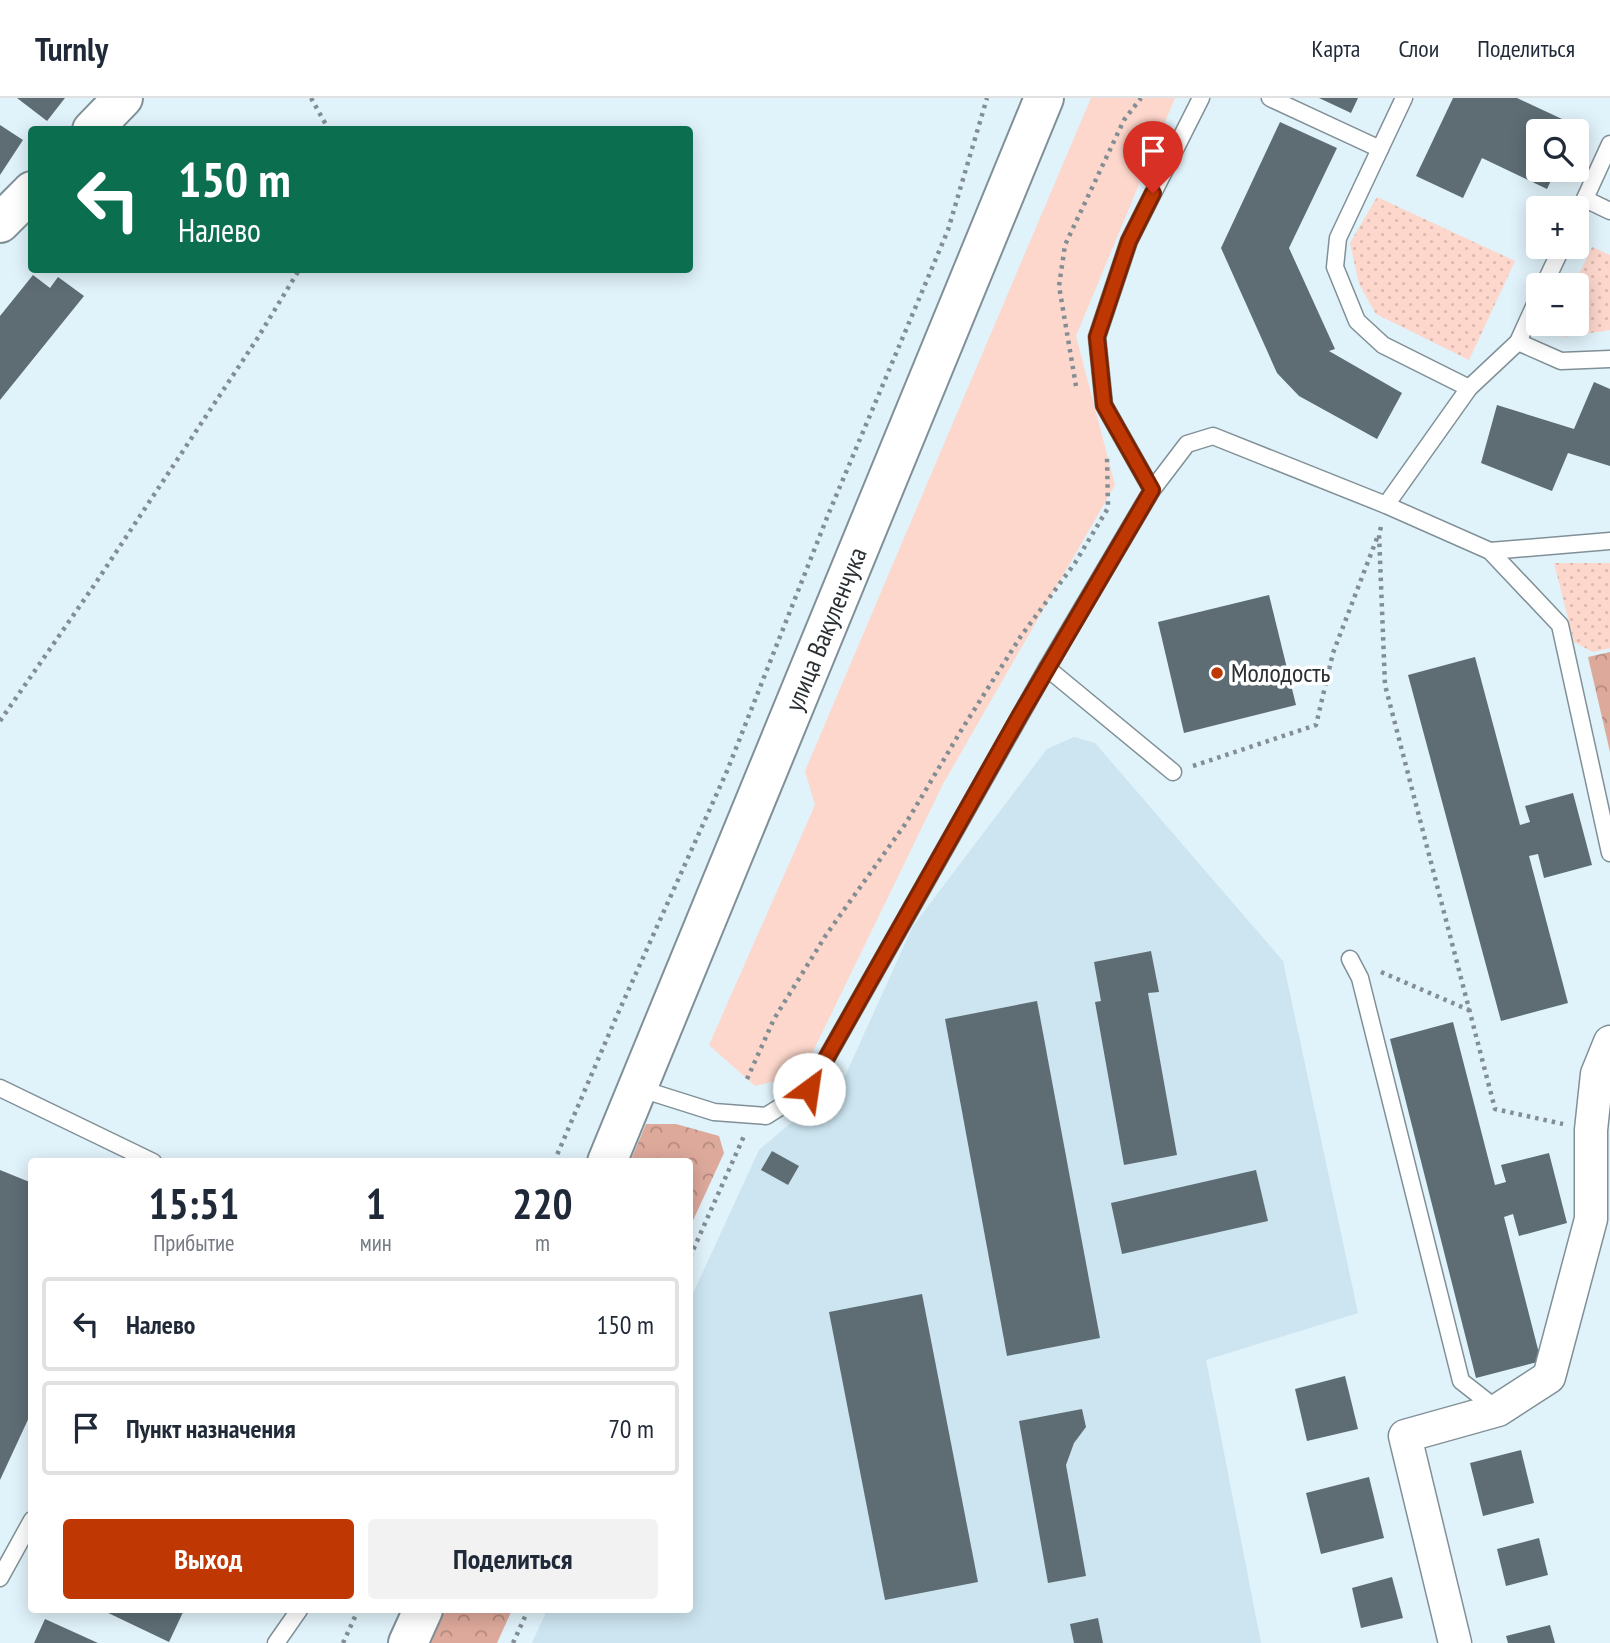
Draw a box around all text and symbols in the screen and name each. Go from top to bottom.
text: Turnly [35,27,108,70]
text: Карта [1312,33,1360,64]
text: Слои [1398,33,1439,64]
text: Поделиться [1477,33,1575,64]
map controls [1526,119,1589,336]
button: search [1526,119,1589,182]
pin [1123,121,1183,193]
icon: arrive [1134,132,1172,170]
text: 150 m [178,147,291,211]
icon: left [63,154,154,245]
button: + [1526,196,1589,259]
text: Налево [178,209,261,251]
button: − [1526,273,1589,336]
street label: улица Вакуленчука [777,542,874,716]
place label: Молодость [1231,656,1331,689]
marker: Молодость [1209,665,1225,681]
position arrow [772,1052,846,1126]
text: 15:51 [148,1176,239,1231]
text: 1 [366,1176,386,1231]
text: 220 [512,1176,573,1231]
text: Прибытие [153,1228,235,1257]
text: мин [360,1228,392,1257]
text: m [535,1228,550,1257]
icon: left [67,1305,105,1343]
text: Налево [126,1308,195,1341]
text: 150 m [596,1308,654,1341]
icon: arrive [67,1409,105,1447]
text: Пункт назначения [126,1412,296,1445]
text: 70 m [608,1412,654,1445]
button: Выход [63,1519,354,1599]
button: Поделиться [368,1519,658,1599]

